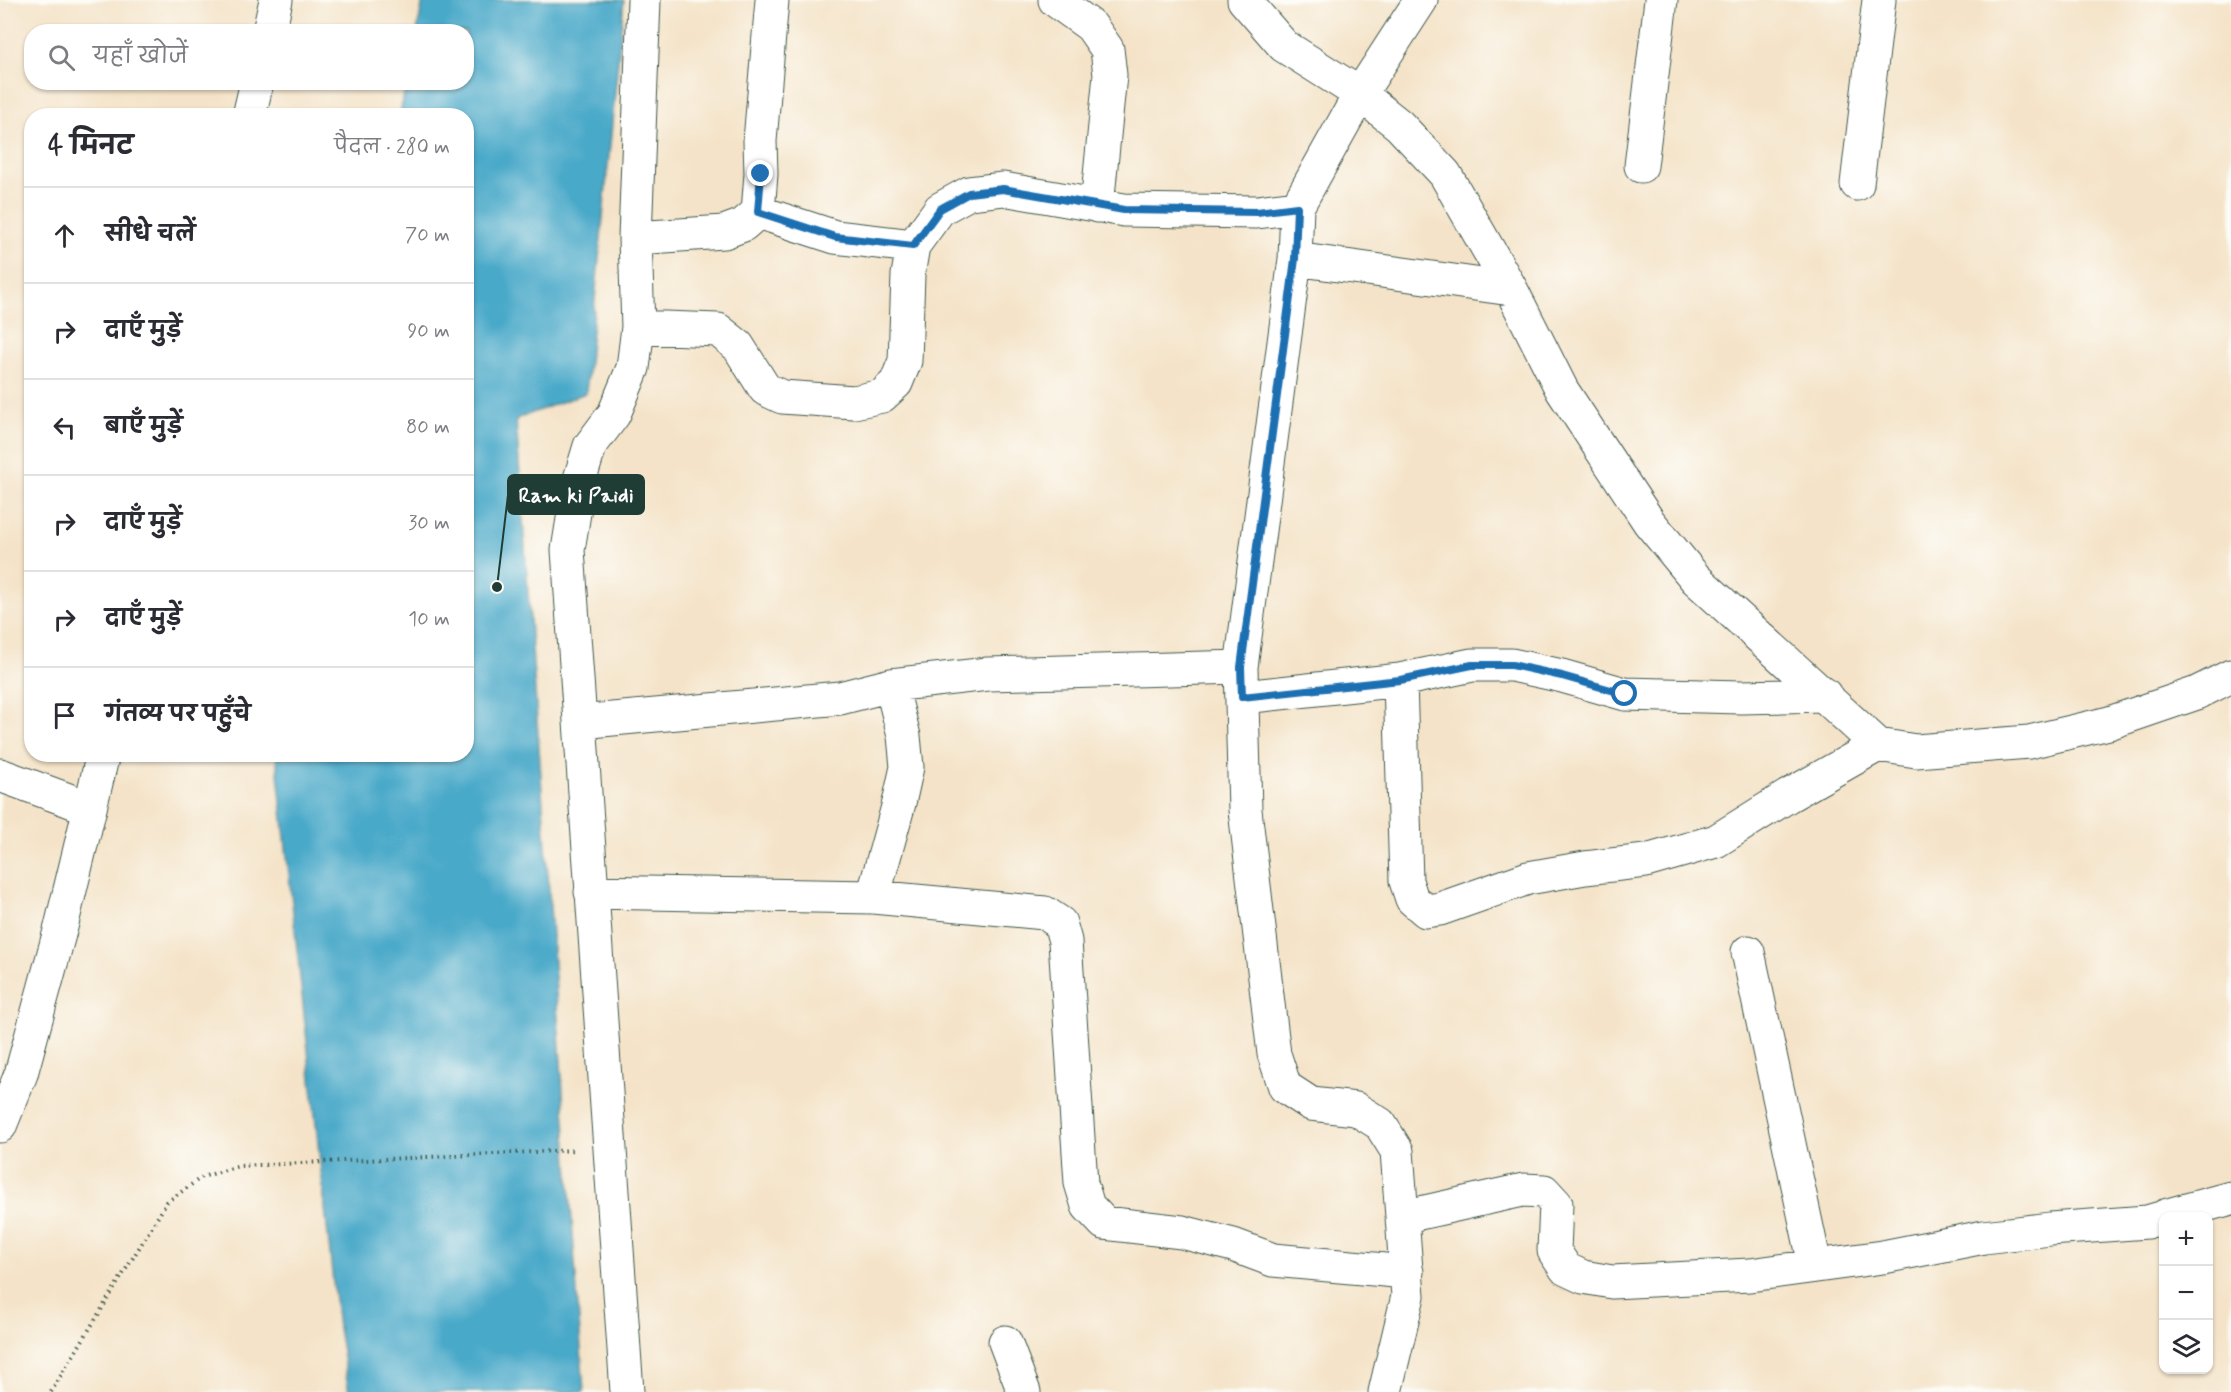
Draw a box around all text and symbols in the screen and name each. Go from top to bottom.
search box [24,24,474,90]
icon: search [45,41,78,74]
text: यहाँ खोजें [93,43,188,71]
text: 4 मिनट [48,130,133,164]
text: पैदल · 280 m [334,134,450,161]
route end [747,160,773,186]
icon: ahead [48,219,81,252]
text: सीधे चलें [105,221,195,249]
text: 70 m [405,222,450,249]
icon: right [48,315,81,348]
text: दाएँ मुड़ें [105,317,182,345]
text: 90 m [407,318,450,345]
icon: left [48,411,81,444]
text: बाएँ मुड़ें [105,413,183,441]
text: 80 m [406,414,450,441]
callout: Ram ki Paidi [508,475,644,514]
text: Ram ki Paidi [518,482,634,510]
icon: right [48,507,81,540]
text: दाएँ मुड़ें [105,509,182,537]
text: 30 m [408,510,450,537]
icon: right [48,603,81,636]
text: दाएँ मुड़ें [105,605,182,633]
text: 10 m [408,606,450,633]
route start [1611,680,1637,706]
icon: arrive [48,699,81,732]
text: गंतव्य पर पहुँचे [105,701,251,729]
map controls [2159,1212,2213,1374]
button: + [2159,1212,2213,1266]
button: − [2159,1266,2213,1320]
button: layers [2159,1320,2213,1374]

